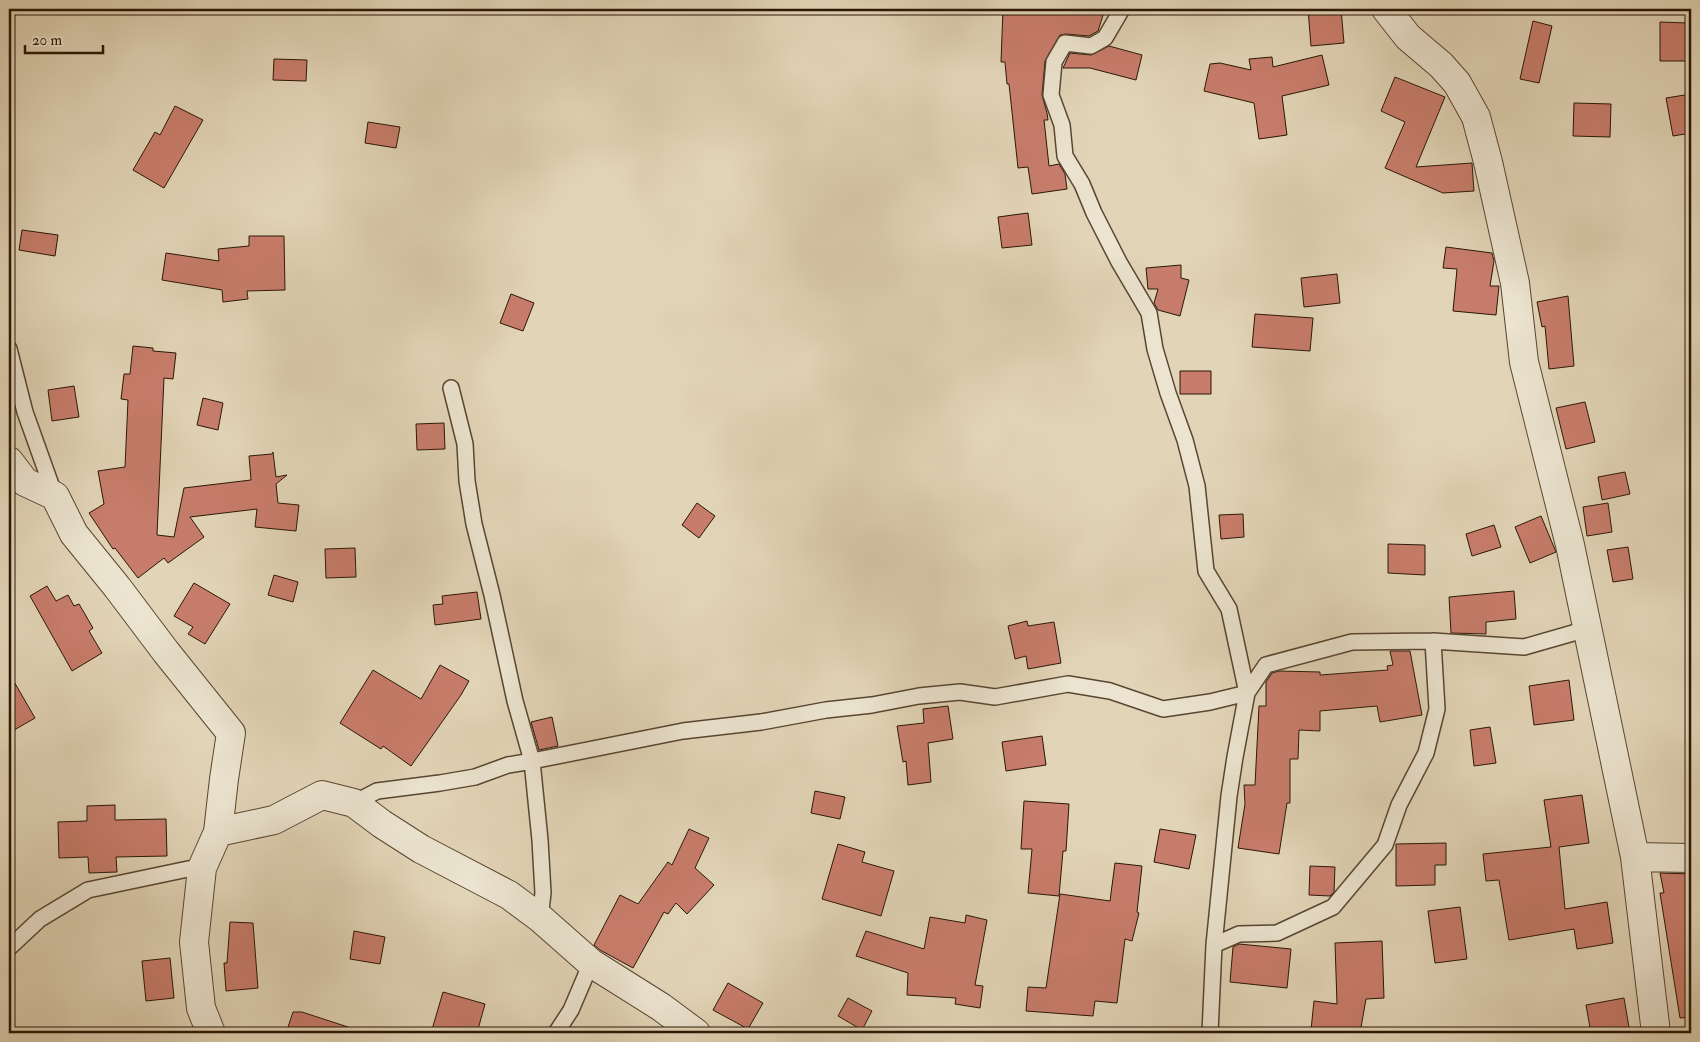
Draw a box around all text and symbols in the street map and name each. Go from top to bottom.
scale bar [25,22,102,54]
text: 20 m [32,31,62,50]

